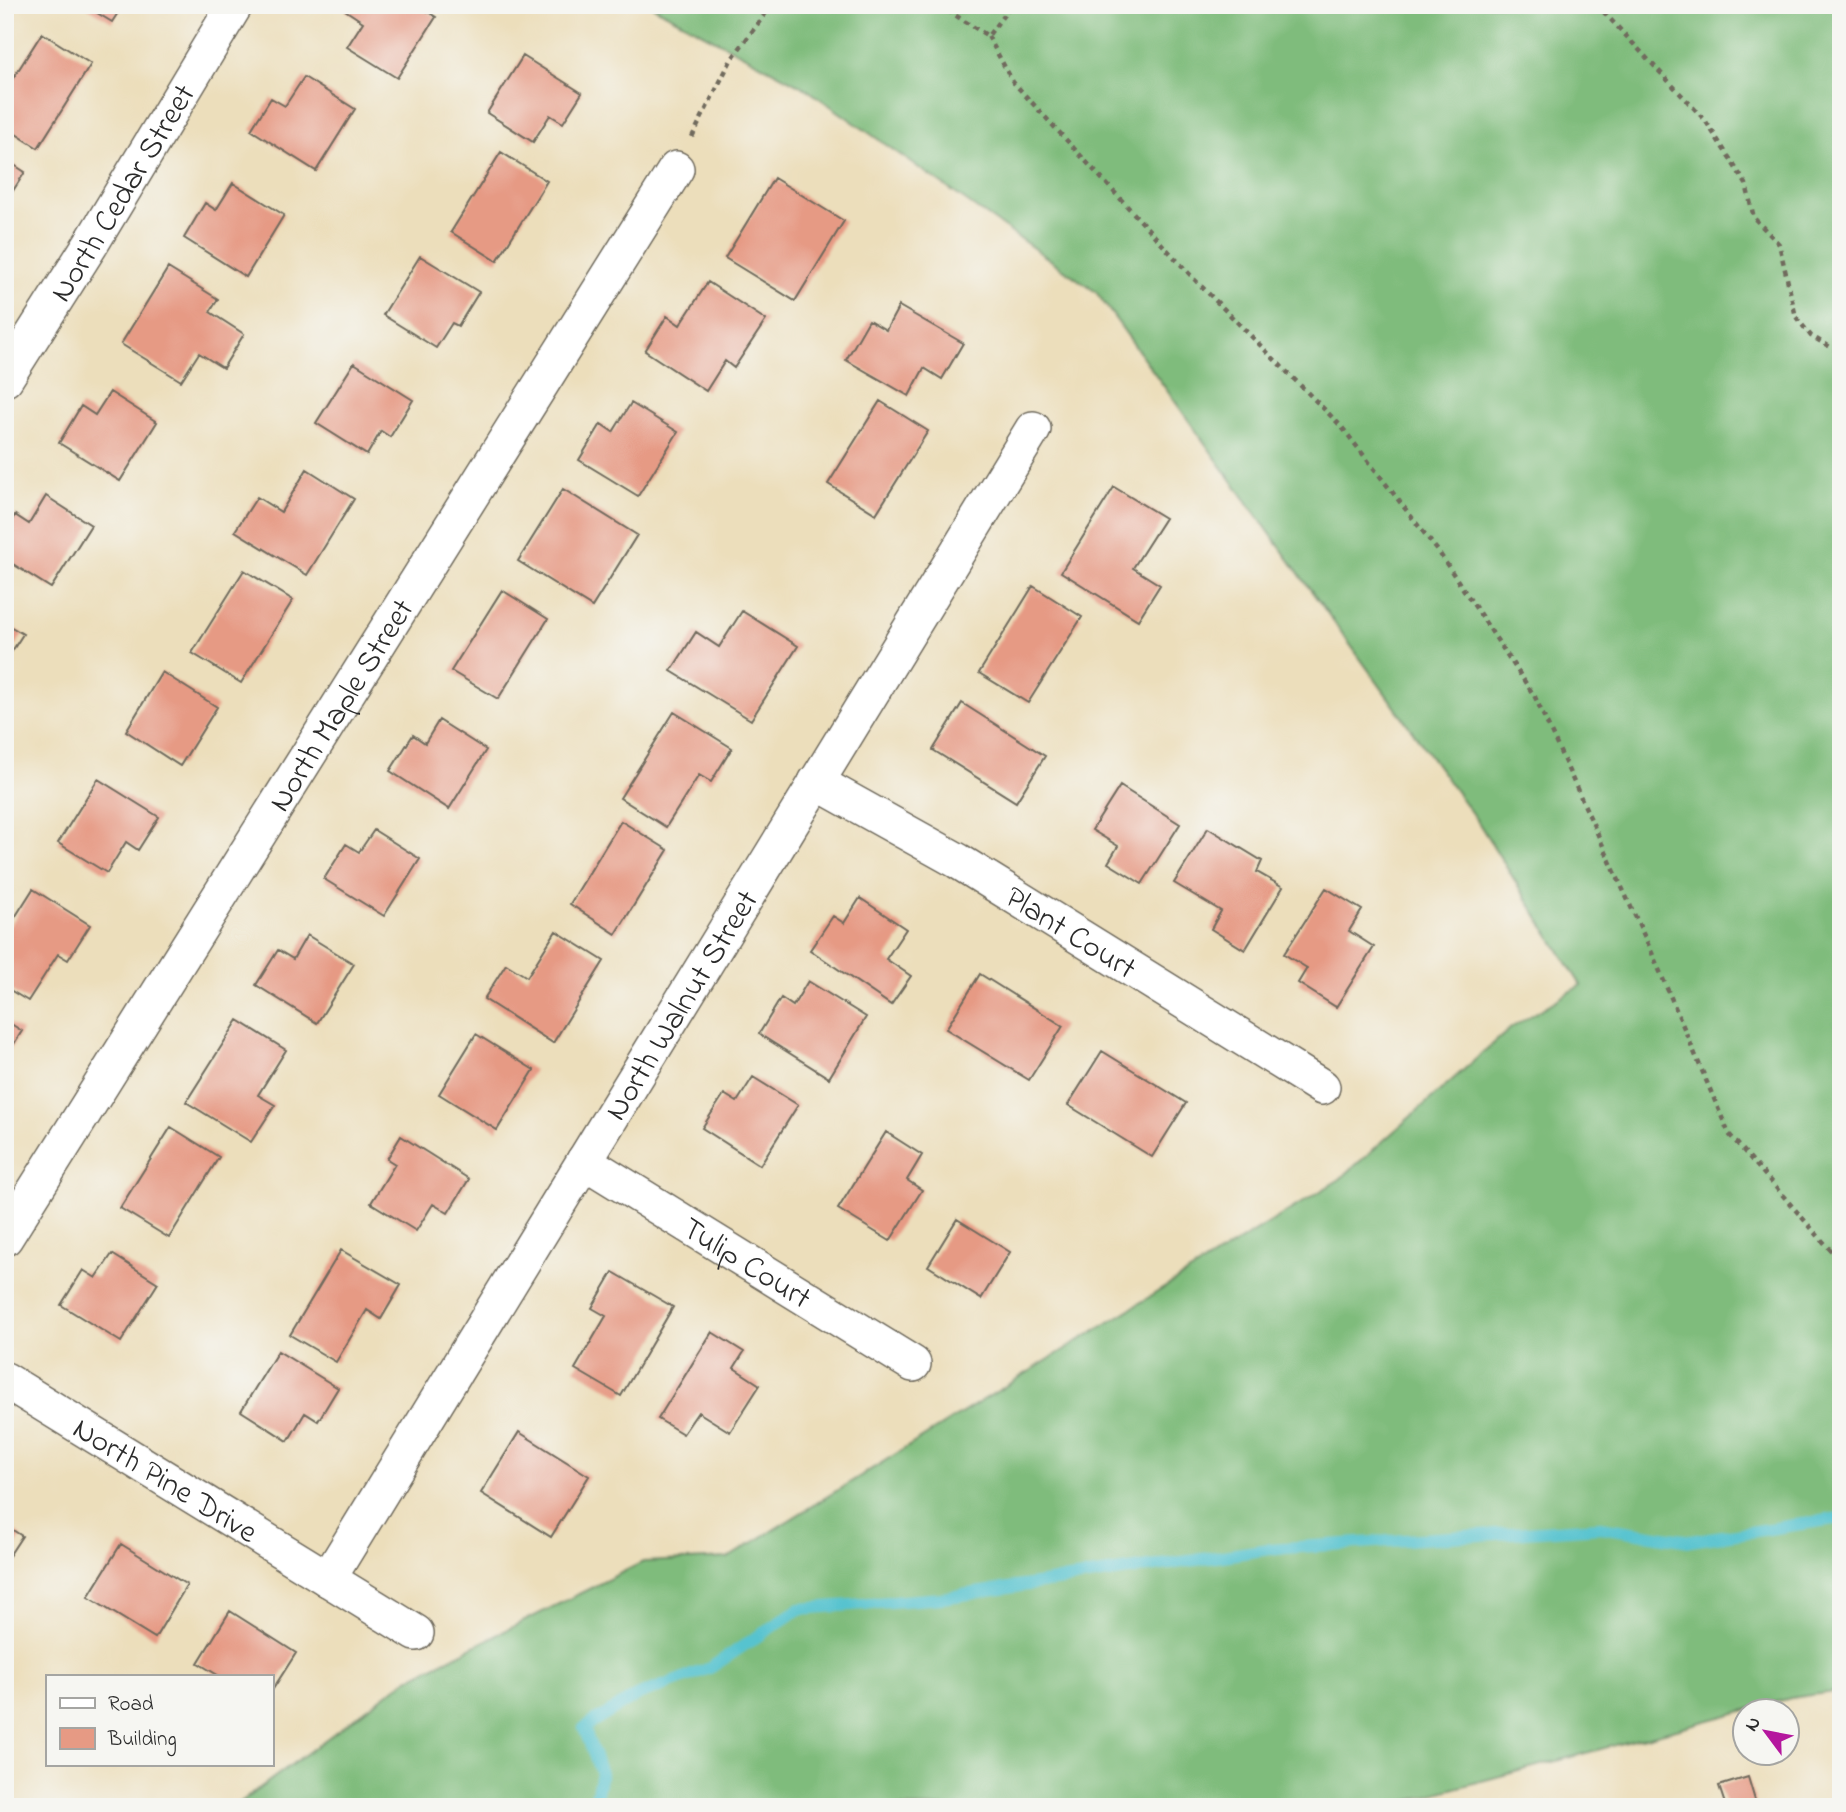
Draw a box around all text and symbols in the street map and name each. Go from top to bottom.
street label: North Cedar Street [40,76,209,312]
street label: North Maple Street [258,590,428,822]
street label: Plant Court [995,876,1145,993]
street label: North Walnut Street [594,882,772,1131]
street label: Tulip Court [672,1207,820,1323]
street label: North Pine Drive [63,1407,266,1557]
legend [46,1675,273,1766]
text: Road [108,1690,154,1720]
north arrow [1730,1696,1800,1766]
text: N [1739,1712,1769,1737]
text: Building [107,1725,177,1757]

